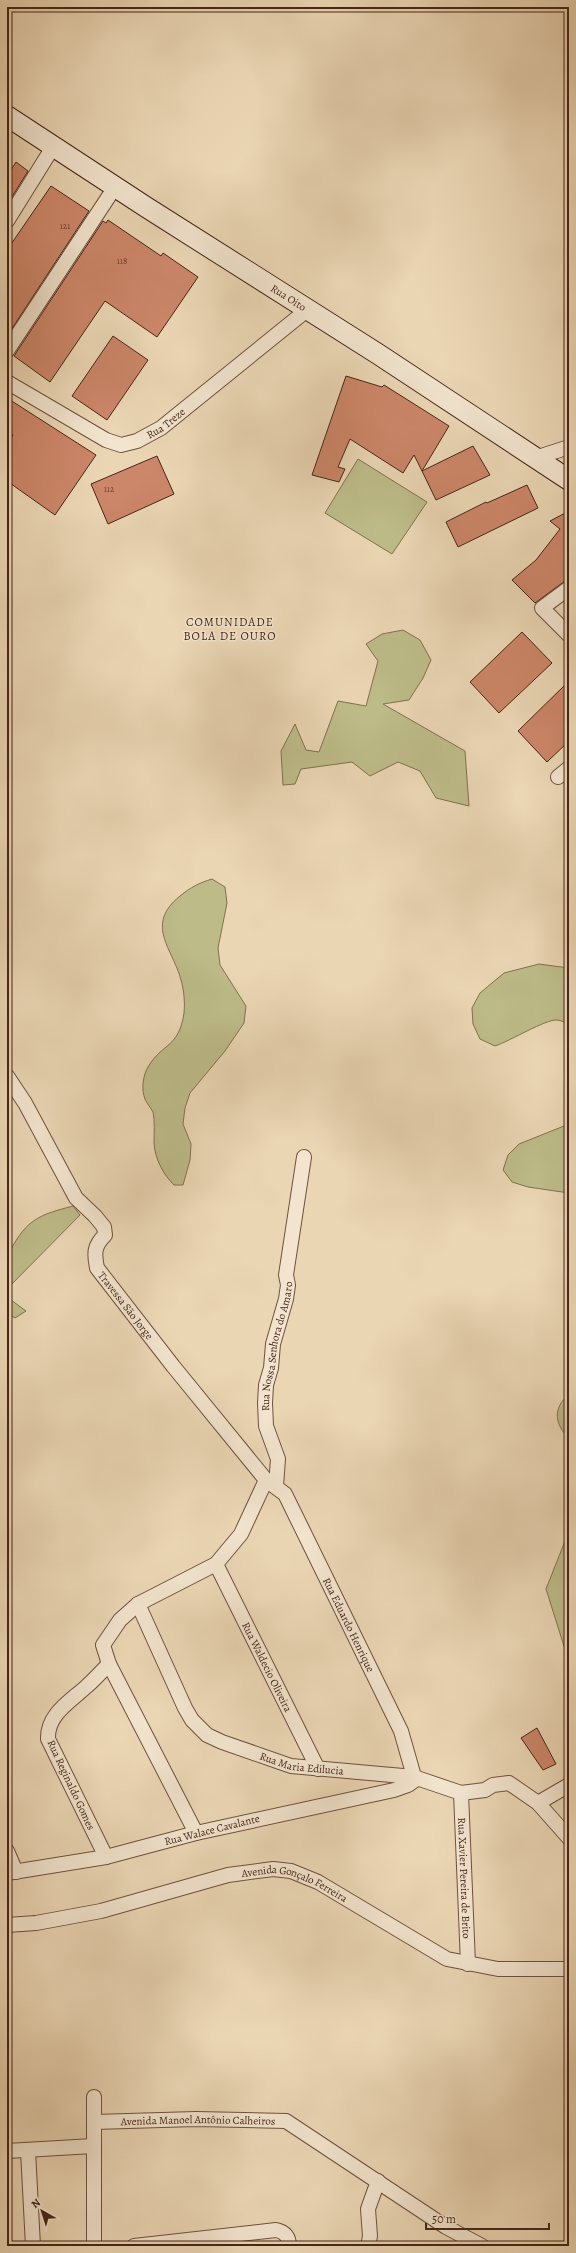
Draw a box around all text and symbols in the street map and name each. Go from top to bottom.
house number: 121 [60,220,70,232]
house number: 118 [117,255,127,267]
street label: Rua Oito [268,280,310,315]
street label: Rua Treze [144,404,188,442]
house number: 112 [104,483,115,495]
district label: COMUNIDADE BOLA DE OURO [183,614,277,644]
street label: Travessa São Jorge [95,1268,157,1343]
street label: Rua Nossa Senhora do Amaro [257,1280,296,1412]
street label: Rua Eduardo Henrique [319,1575,379,1675]
street label: Rua Waldecio Oliveira [239,1619,296,1715]
street label: Rua Reginaldo Gomes [44,1737,98,1833]
street label: Rua Maria Edilucia [258,1748,345,1778]
street label: Rua Walace Cavalante [163,1811,261,1849]
street label: Rua Xavier Pereira de Brito [455,1817,474,1939]
street label: Avenida Gonçalo Ferreira [239,1861,351,1906]
street label: Avenida Manoel Antônio Calheiros [119,2111,276,2129]
north arrow [22,2191,62,2231]
text: N [28,2195,44,2212]
scale bar [426,2205,549,2231]
text: 50 m [432,2211,456,2227]

